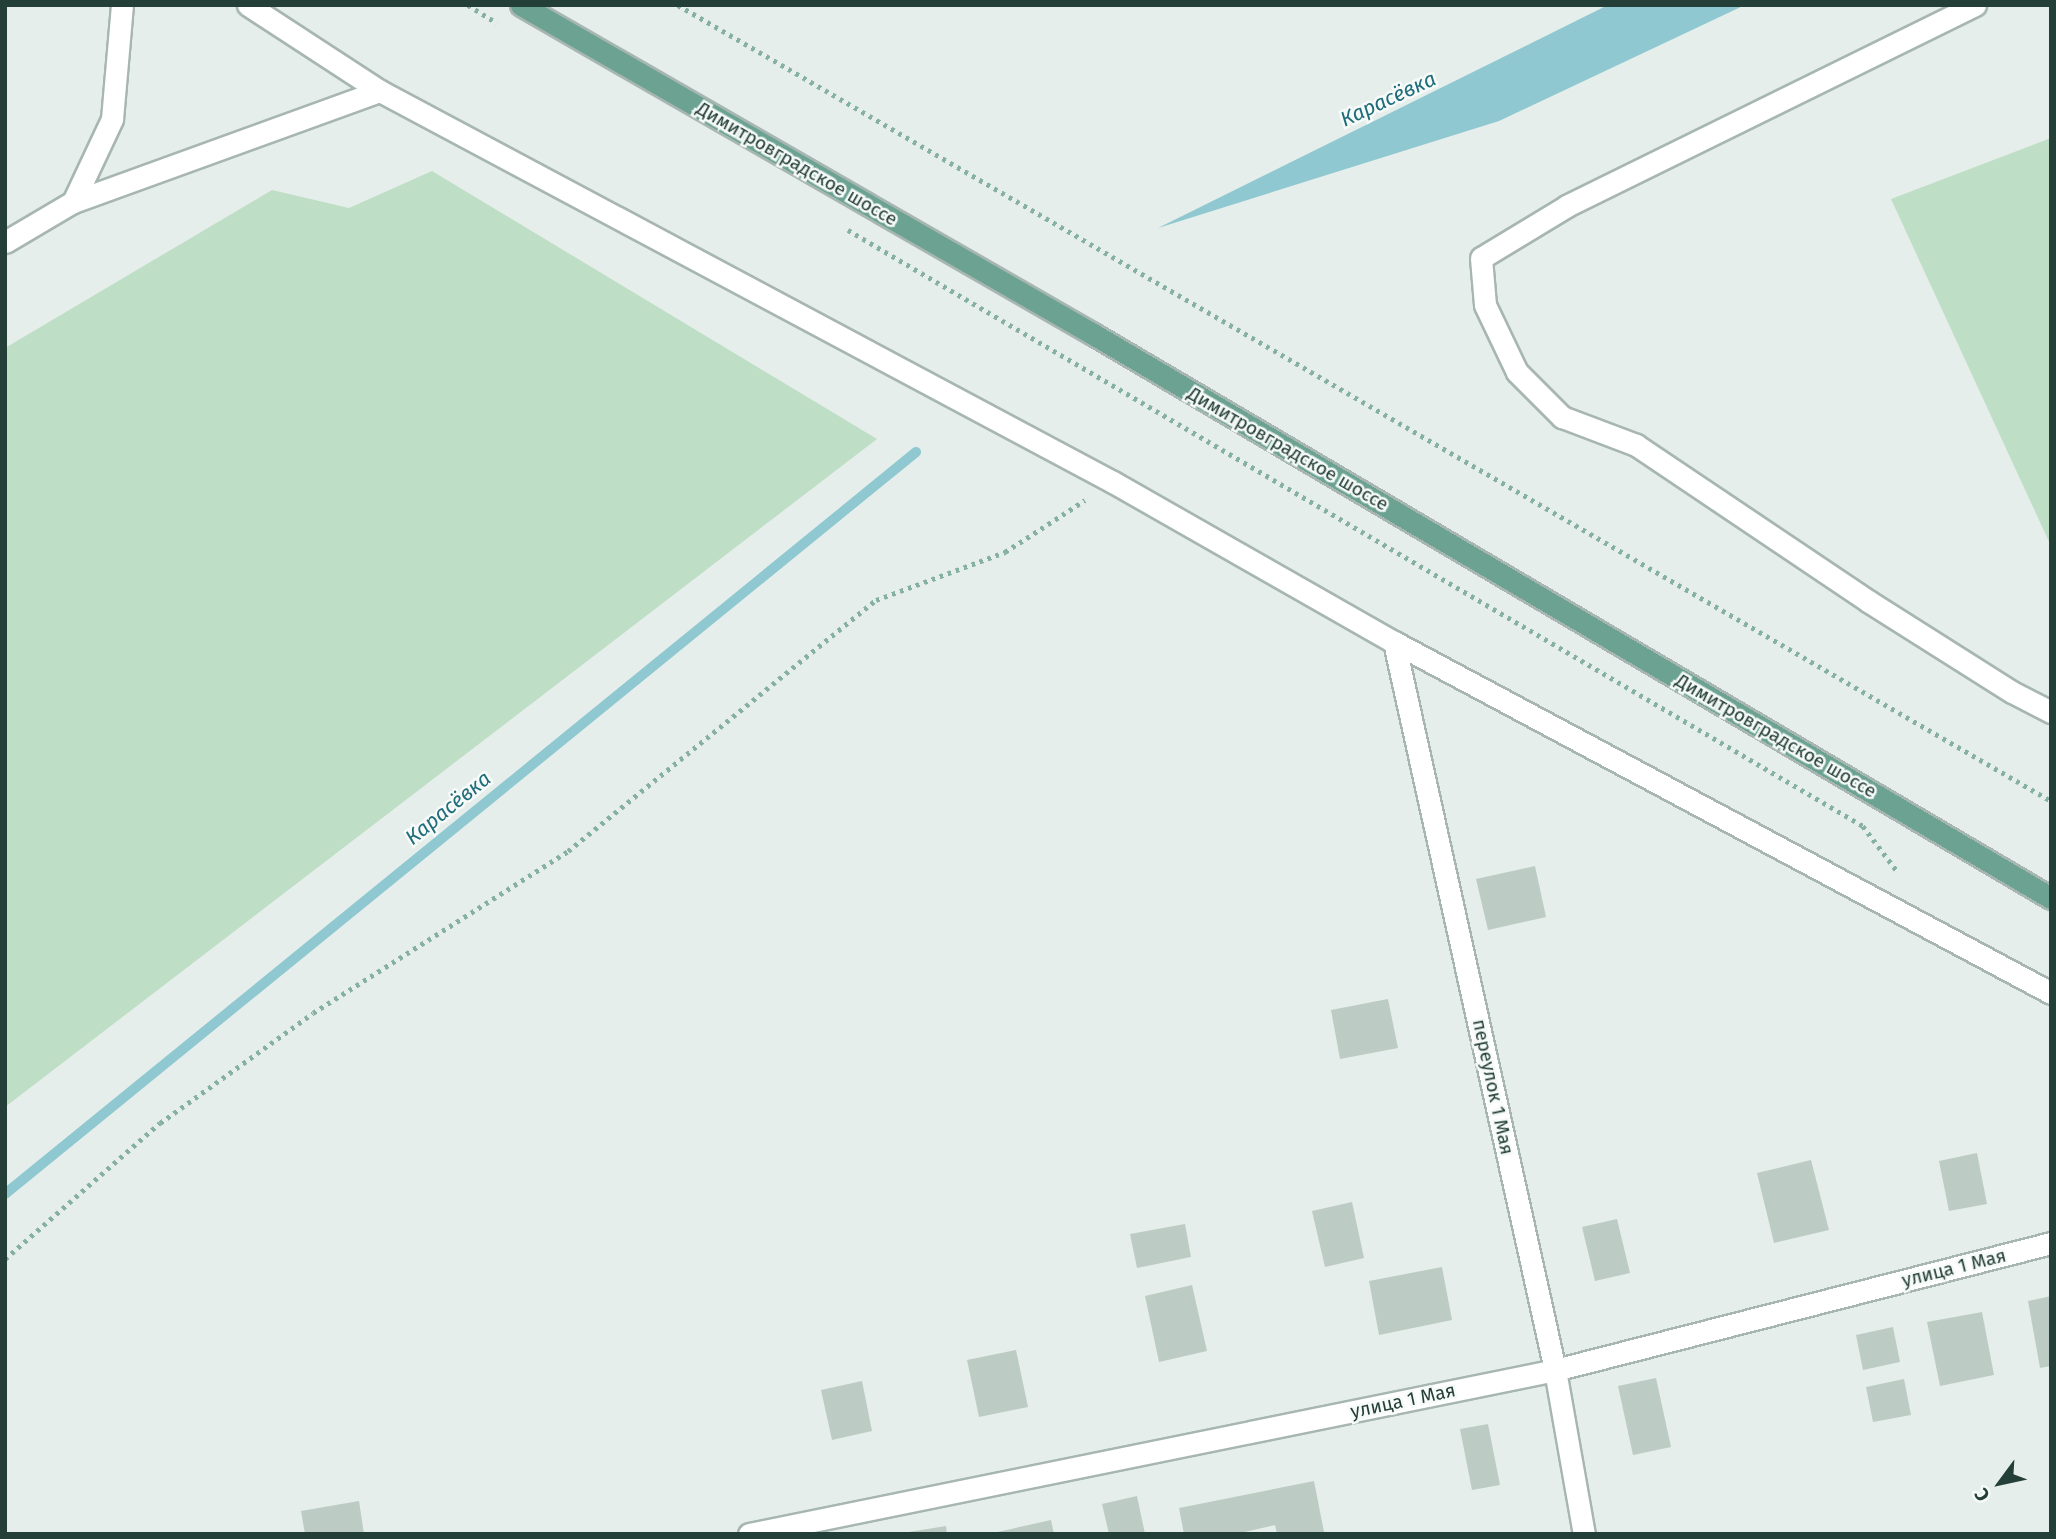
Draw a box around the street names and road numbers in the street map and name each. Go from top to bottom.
street label: Димитровградское шоссе [692,97,902,231]
street label: Димитровградское шоссе [1183,382,1393,516]
street label: Димитровградское шоссе [1671,669,1881,803]
street label: переулок 1 Мая [1467,1017,1519,1157]
street label: улица 1 Мая [1899,1244,2009,1292]
street label: улица 1 Мая [1348,1379,1458,1423]

